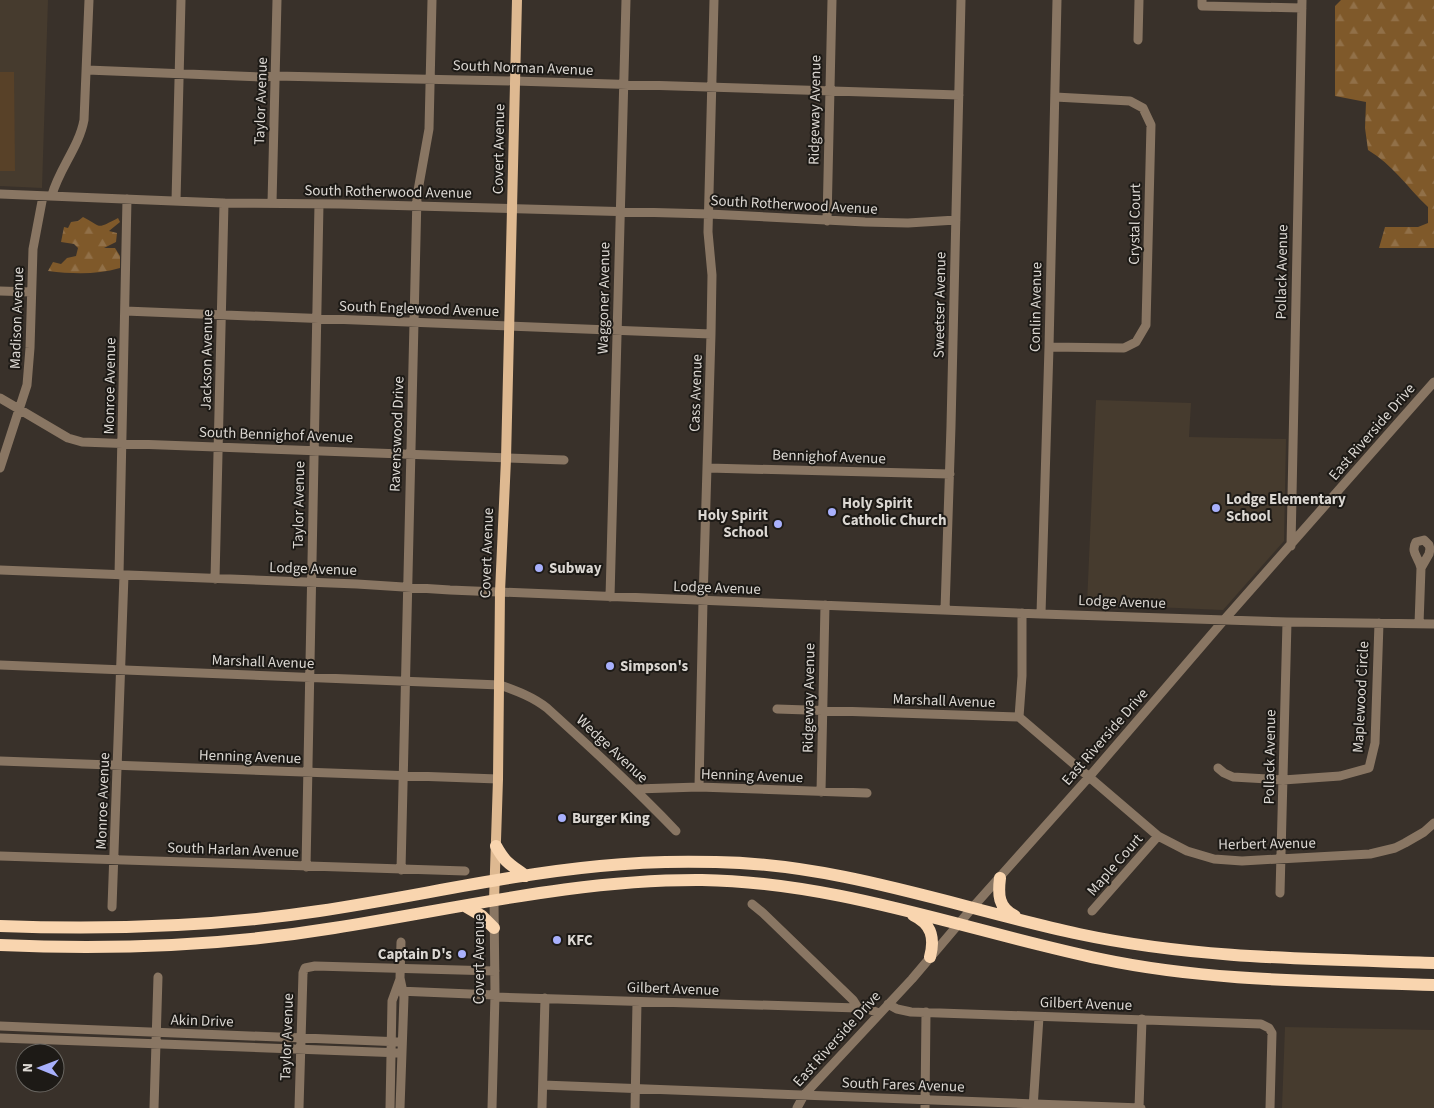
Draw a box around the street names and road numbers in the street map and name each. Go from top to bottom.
street label: South Norman Avenue [452,55,594,81]
street label: Ridgeway Avenue [804,55,826,165]
street label: Taylor Avenue [249,57,273,145]
street label: Covert Avenue [488,104,510,194]
street label: South Rotherwood Avenue [304,180,472,204]
street label: Crystal Court [1124,183,1146,265]
street label: South Rotherwood Avenue [710,190,878,220]
street label: Pollack Avenue [1271,224,1293,320]
street label: Waggoner Avenue [593,242,615,354]
street label: Sweetser Avenue [929,252,951,358]
street label: Conlin Avenue [1025,262,1047,352]
street label: Madison Avenue [5,266,29,370]
street label: South Englewood Avenue [339,296,499,322]
street label: Jackson Avenue [196,309,218,411]
street label: Monroe Avenue [99,337,121,435]
street label: Cass Avenue [684,354,708,432]
street label: Ravenswood Drive [384,376,410,492]
street label: East Riverside Drive [1324,379,1420,485]
street label: South Bennighof Avenue [199,422,353,448]
street label: Bennighof Avenue [772,445,886,469]
street label: Taylor Avenue [288,461,310,549]
street label: Covert Avenue [475,507,499,599]
street label: Lodge Avenue [269,557,357,581]
street label: Lodge Avenue [673,576,761,600]
street label: Lodge Avenue [1078,590,1166,614]
street label: Maplewood Circle [1348,641,1374,753]
street label: Ridgeway Avenue [798,643,820,753]
street label: Marshall Avenue [211,650,315,674]
street label: East Riverside Drive [1057,684,1153,790]
street label: Marshall Avenue [892,689,996,713]
street label: Pollack Avenue [1259,709,1281,805]
street label: Wedge Avenue [571,710,653,788]
street label: Henning Avenue [199,745,301,769]
street label: Monroe Avenue [91,752,115,850]
street label: Henning Avenue [701,764,803,788]
street label: Maple Court [1082,829,1148,901]
street label: Herbert Avenue [1218,833,1316,855]
street label: South Harlan Avenue [167,837,299,863]
street label: Covert Avenue [469,914,490,1004]
street label: Gilbert Avenue [627,977,719,1001]
street label: East Riverside Drive [788,986,886,1092]
street label: Gilbert Avenue [1040,992,1132,1016]
street label: Taylor Avenue [275,993,299,1081]
street label: Akin Drive [170,1009,234,1033]
street label: South Fares Avenue [841,1072,965,1098]

